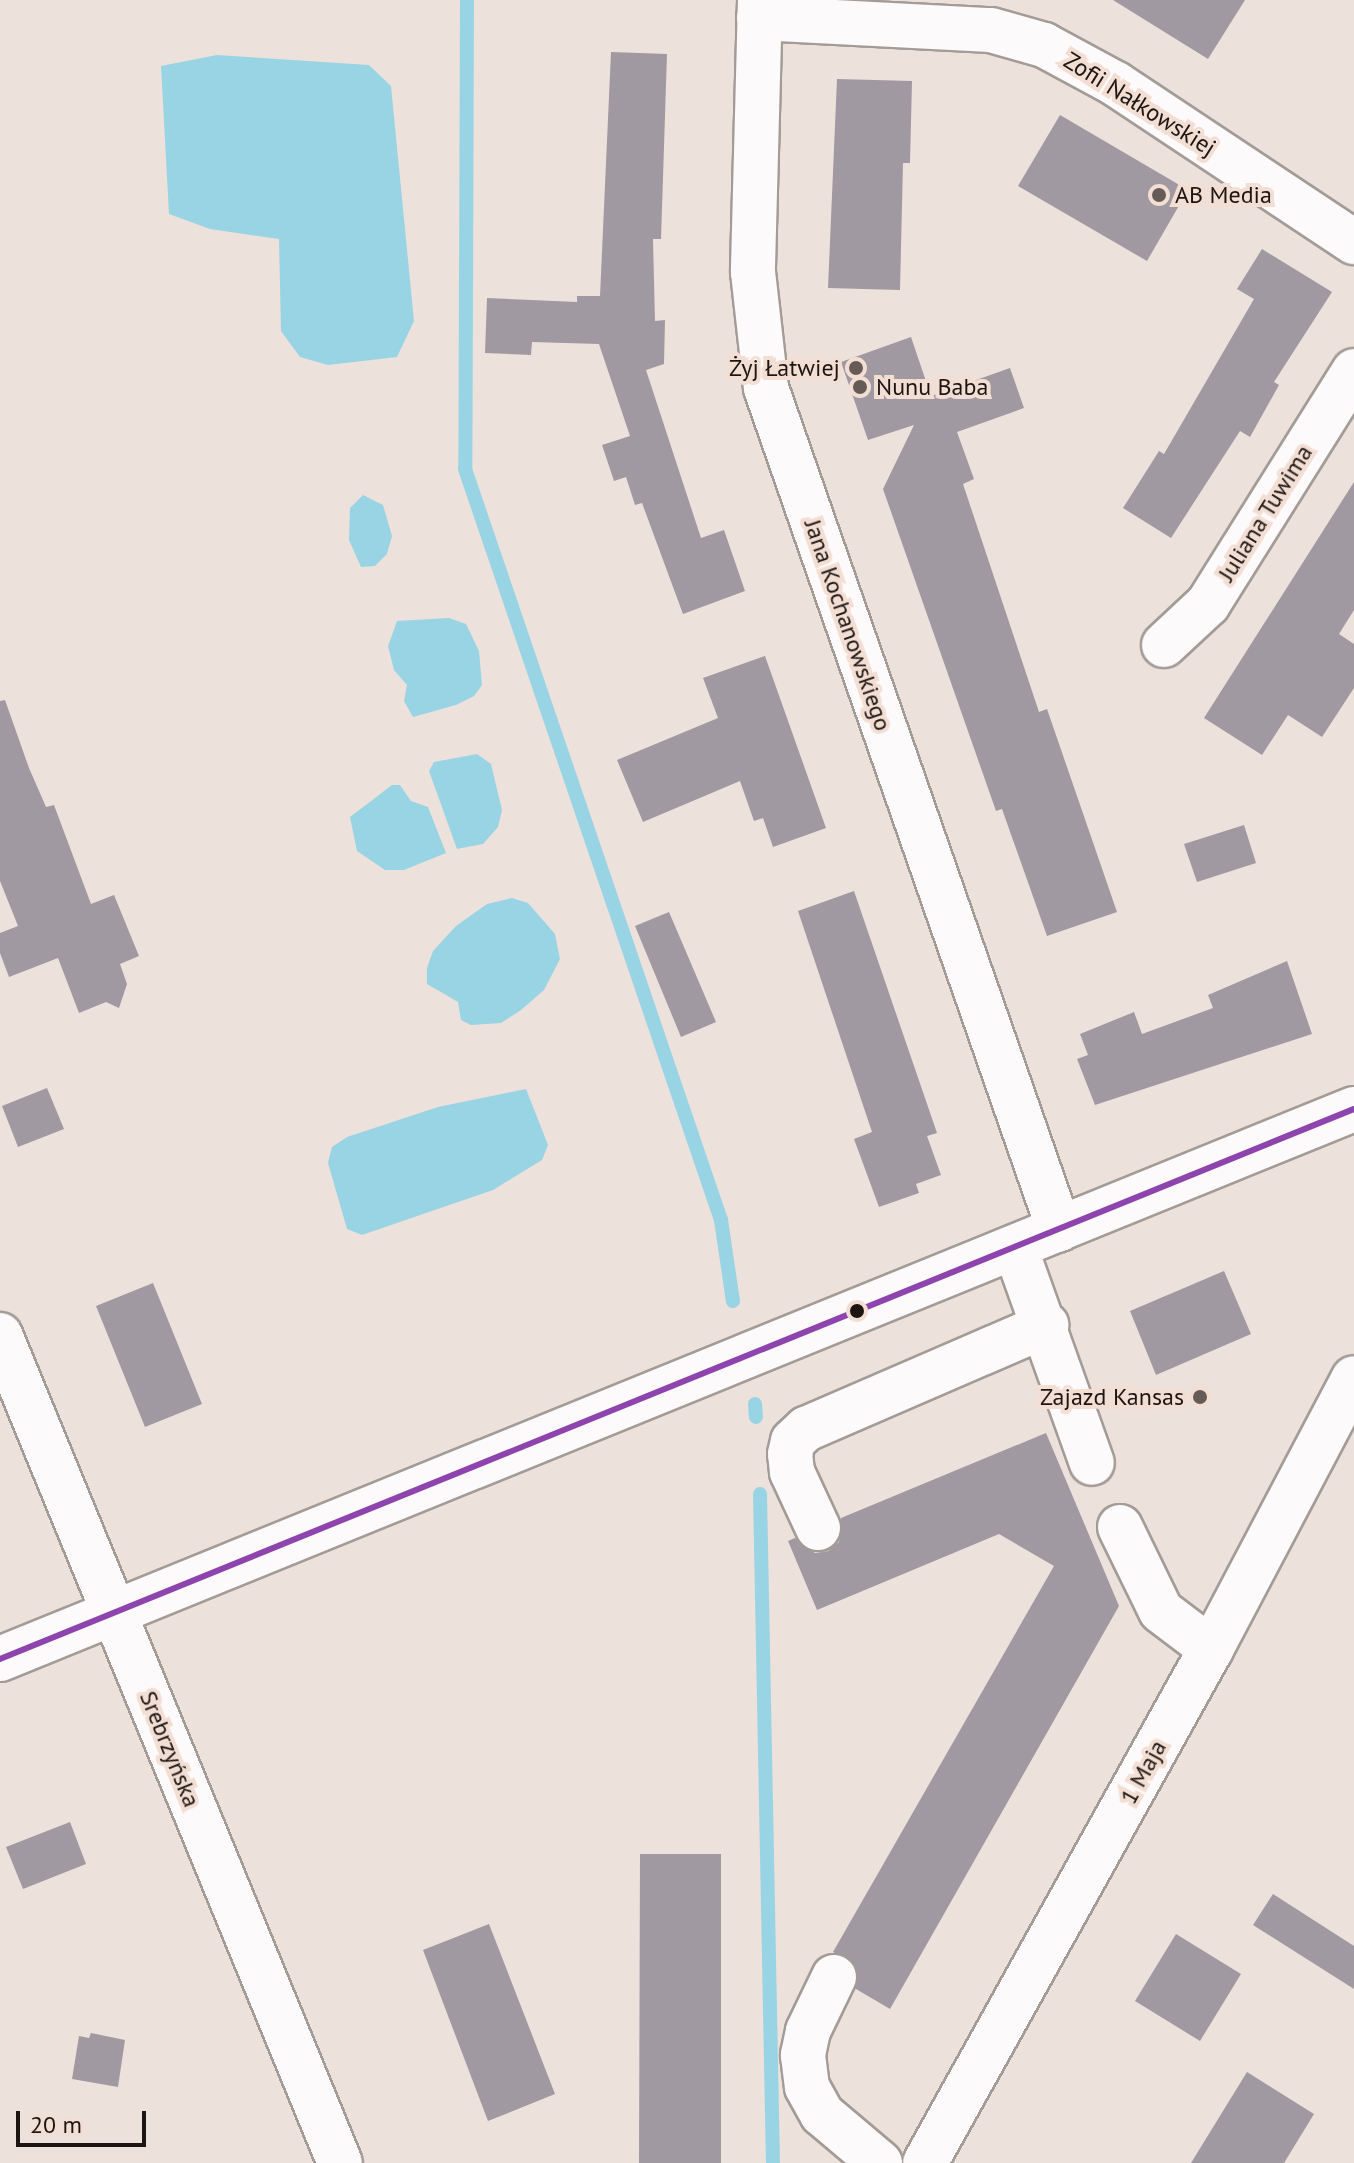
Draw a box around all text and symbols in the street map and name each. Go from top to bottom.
street label: Zofii Nałkowskiej [1059,46,1221,162]
place label: AB Media [1175,181,1272,209]
marker: AB Media [1150,186,1168,204]
place label: Żyj Łatwiej [729,354,840,382]
marker: Żyj Łatwiej [847,359,865,377]
place label: Nunu Baba [876,373,988,401]
marker: Nunu Baba [851,378,869,396]
street label: Juliana Tuwima [1211,439,1319,587]
street label: Jana Kochanowskiego [798,516,898,734]
unlabelled marker [849,1303,865,1319]
place label: Zajazd Kansas [1040,1383,1184,1411]
marker: Zajazd Kansas [1191,1388,1209,1406]
street label: Srebrzyńska [134,1687,206,1811]
street label: 1 Maja [1114,1735,1172,1809]
scale bar [20,2095,150,2145]
text: 20 m [30,2109,82,2140]

